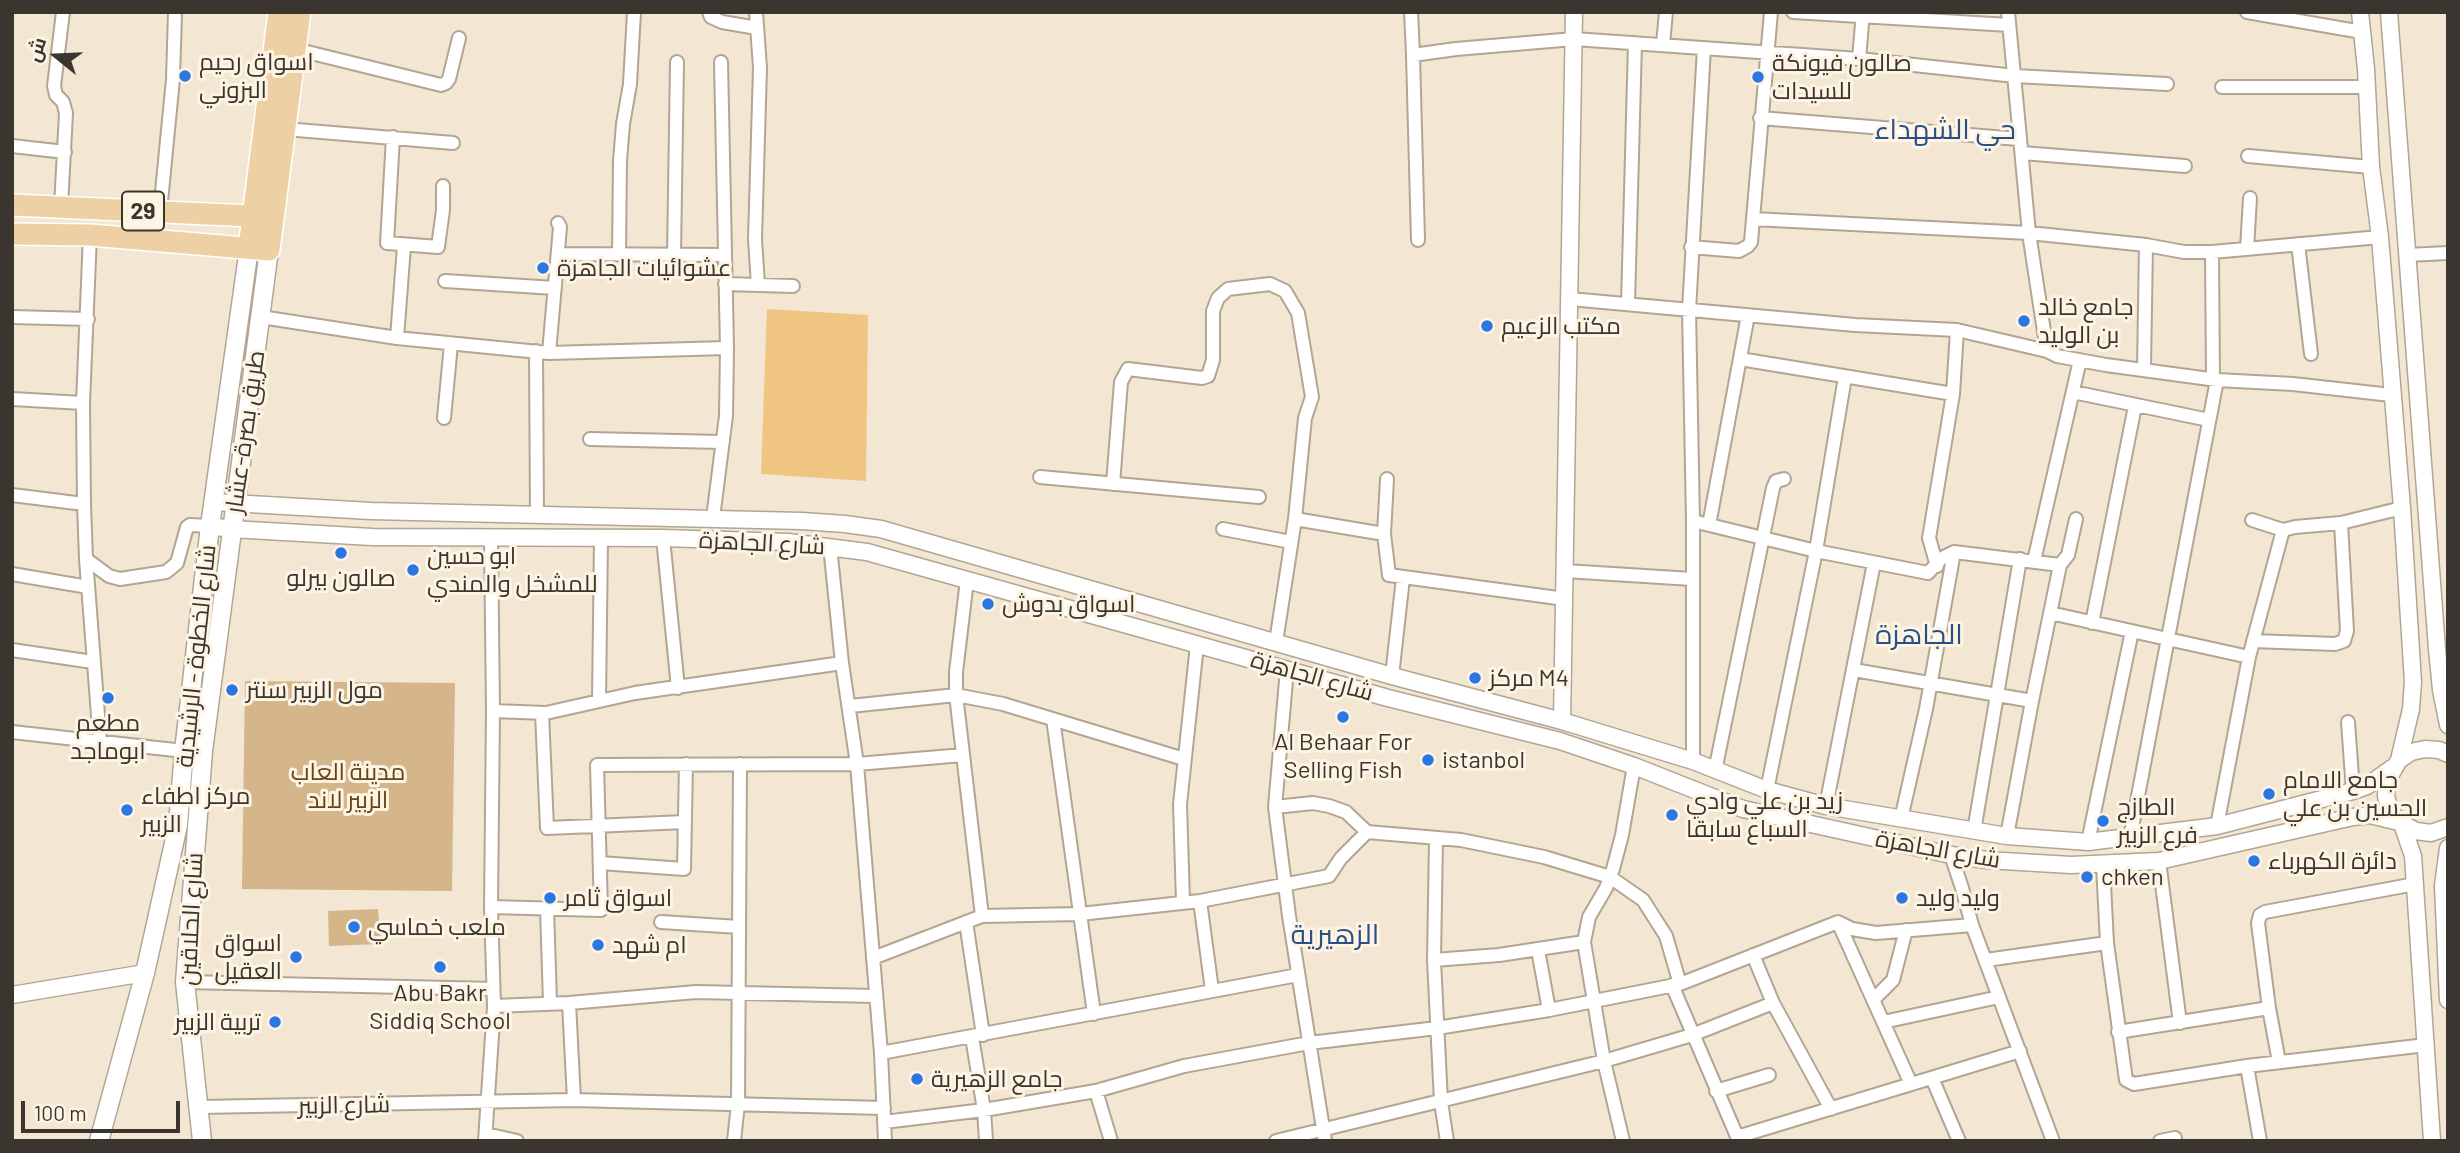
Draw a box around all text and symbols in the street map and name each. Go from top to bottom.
north arrow [21,21,91,91]
text: ش [21,34,50,65]
place label: اسواق رحيم البزوني [199,48,314,104]
place label: صالون فيونكة للسيدات [1772,49,1912,105]
marker: اسواق رحيم البزوني [177,68,193,84]
marker: صالون فيونكة للسيدات [1750,69,1766,85]
district label: حي الشهداء [1874,113,2016,147]
road number: 29 [122,192,164,230]
place label: عشوائيات الجاهزة [557,254,731,282]
marker: عشوائيات الجاهزة [535,260,551,276]
place label: جامع خالد بن الوليد [2038,293,2134,349]
place label: مكتب الزعيم [1501,312,1621,340]
marker: جامع خالد بن الوليد [2016,313,2032,329]
marker: مكتب الزعيم [1479,318,1495,334]
street label: طريق بصرة-عشار [219,348,271,516]
street label: شارع الجاهزة [698,525,826,561]
place label: ابو حسين للمشخل والمندي [427,542,598,598]
street label: شارع الخطوة - الرشيدية [170,543,222,769]
marker: صالون بيرلو [333,545,349,561]
marker: ابو حسين للمشخل والمندي [405,562,421,578]
place label: صالون بيرلو [286,564,396,592]
place label: اسواق بدوش [1002,590,1136,618]
marker: اسواق بدوش [980,596,996,612]
district label: الجاهزة [1875,618,1963,652]
street label: شارع الجاهزة [1247,645,1377,707]
place label: مركز M4 [1489,664,1569,692]
marker: مركز M4 [1467,670,1483,686]
place label: مول الزبير سنتر [246,676,383,704]
marker: مول الزبير سنتر [224,682,240,698]
marker: مطعم ابوماجد [100,690,116,706]
place label: مطعم ابوماجد [70,709,146,765]
marker: Al Behaar For Selling Fish [1335,709,1351,725]
place label: Al Behaar For Selling Fish [1274,728,1412,784]
place label: istanbol [1442,746,1525,774]
marker: istanbol [1420,752,1436,768]
park label: مدينة العاب الزبير لاند [291,758,405,814]
place label: جامع الامام الحسين بن علي [2283,766,2427,822]
place label: مركز اطفاء الزبير [141,782,250,838]
marker: جامع الامام الحسين بن علي [2261,786,2277,802]
place label: زيد بن علي وادي السباع سابقا [1686,787,1843,843]
place label: الطازج فرع الزبير [2117,793,2198,849]
marker: مركز اطفاء الزبير [119,802,135,818]
marker: زيد بن علي وادي السباع سابقا [1664,807,1680,823]
marker: الطازج فرع الزبير [2095,813,2111,829]
street label: شارع الجاهزة [1873,824,2003,874]
place label: دائرة الكهرباء [2268,847,2397,875]
street label: شارع الحلاقين [173,852,209,986]
marker: دائرة الكهرباء [2246,853,2262,869]
place label: chken [2101,863,2164,891]
marker: chken [2079,869,2095,885]
place label: اسواق ثامر [564,884,672,912]
place label: وليد وليد [1916,884,2000,912]
marker: اسواق ثامر [542,890,558,906]
marker: وليد وليد [1894,890,1910,906]
place label: ملعب خماسي [368,913,506,941]
district label: الزهيرية [1291,918,1379,952]
marker: ملعب خماسي [346,919,362,935]
place label: اسواق العقيل [215,929,282,985]
place label: ام شهد [612,931,687,959]
marker: ام شهد [590,937,606,953]
marker: اسواق العقيل [288,949,304,965]
marker: Abu Bakr Siddiq School [432,959,448,975]
place label: Abu Bakr Siddiq School [369,979,511,1035]
place label: تربية الزبير [174,1008,261,1036]
marker: تربية الزبير [267,1014,283,1030]
place label: جامع الزهيرية [931,1065,1063,1093]
marker: جامع الزهيرية [909,1071,925,1087]
scale bar [24,1086,184,1130]
street label: شارع الزبير [298,1090,390,1120]
text: 100 m [34,1100,87,1125]

